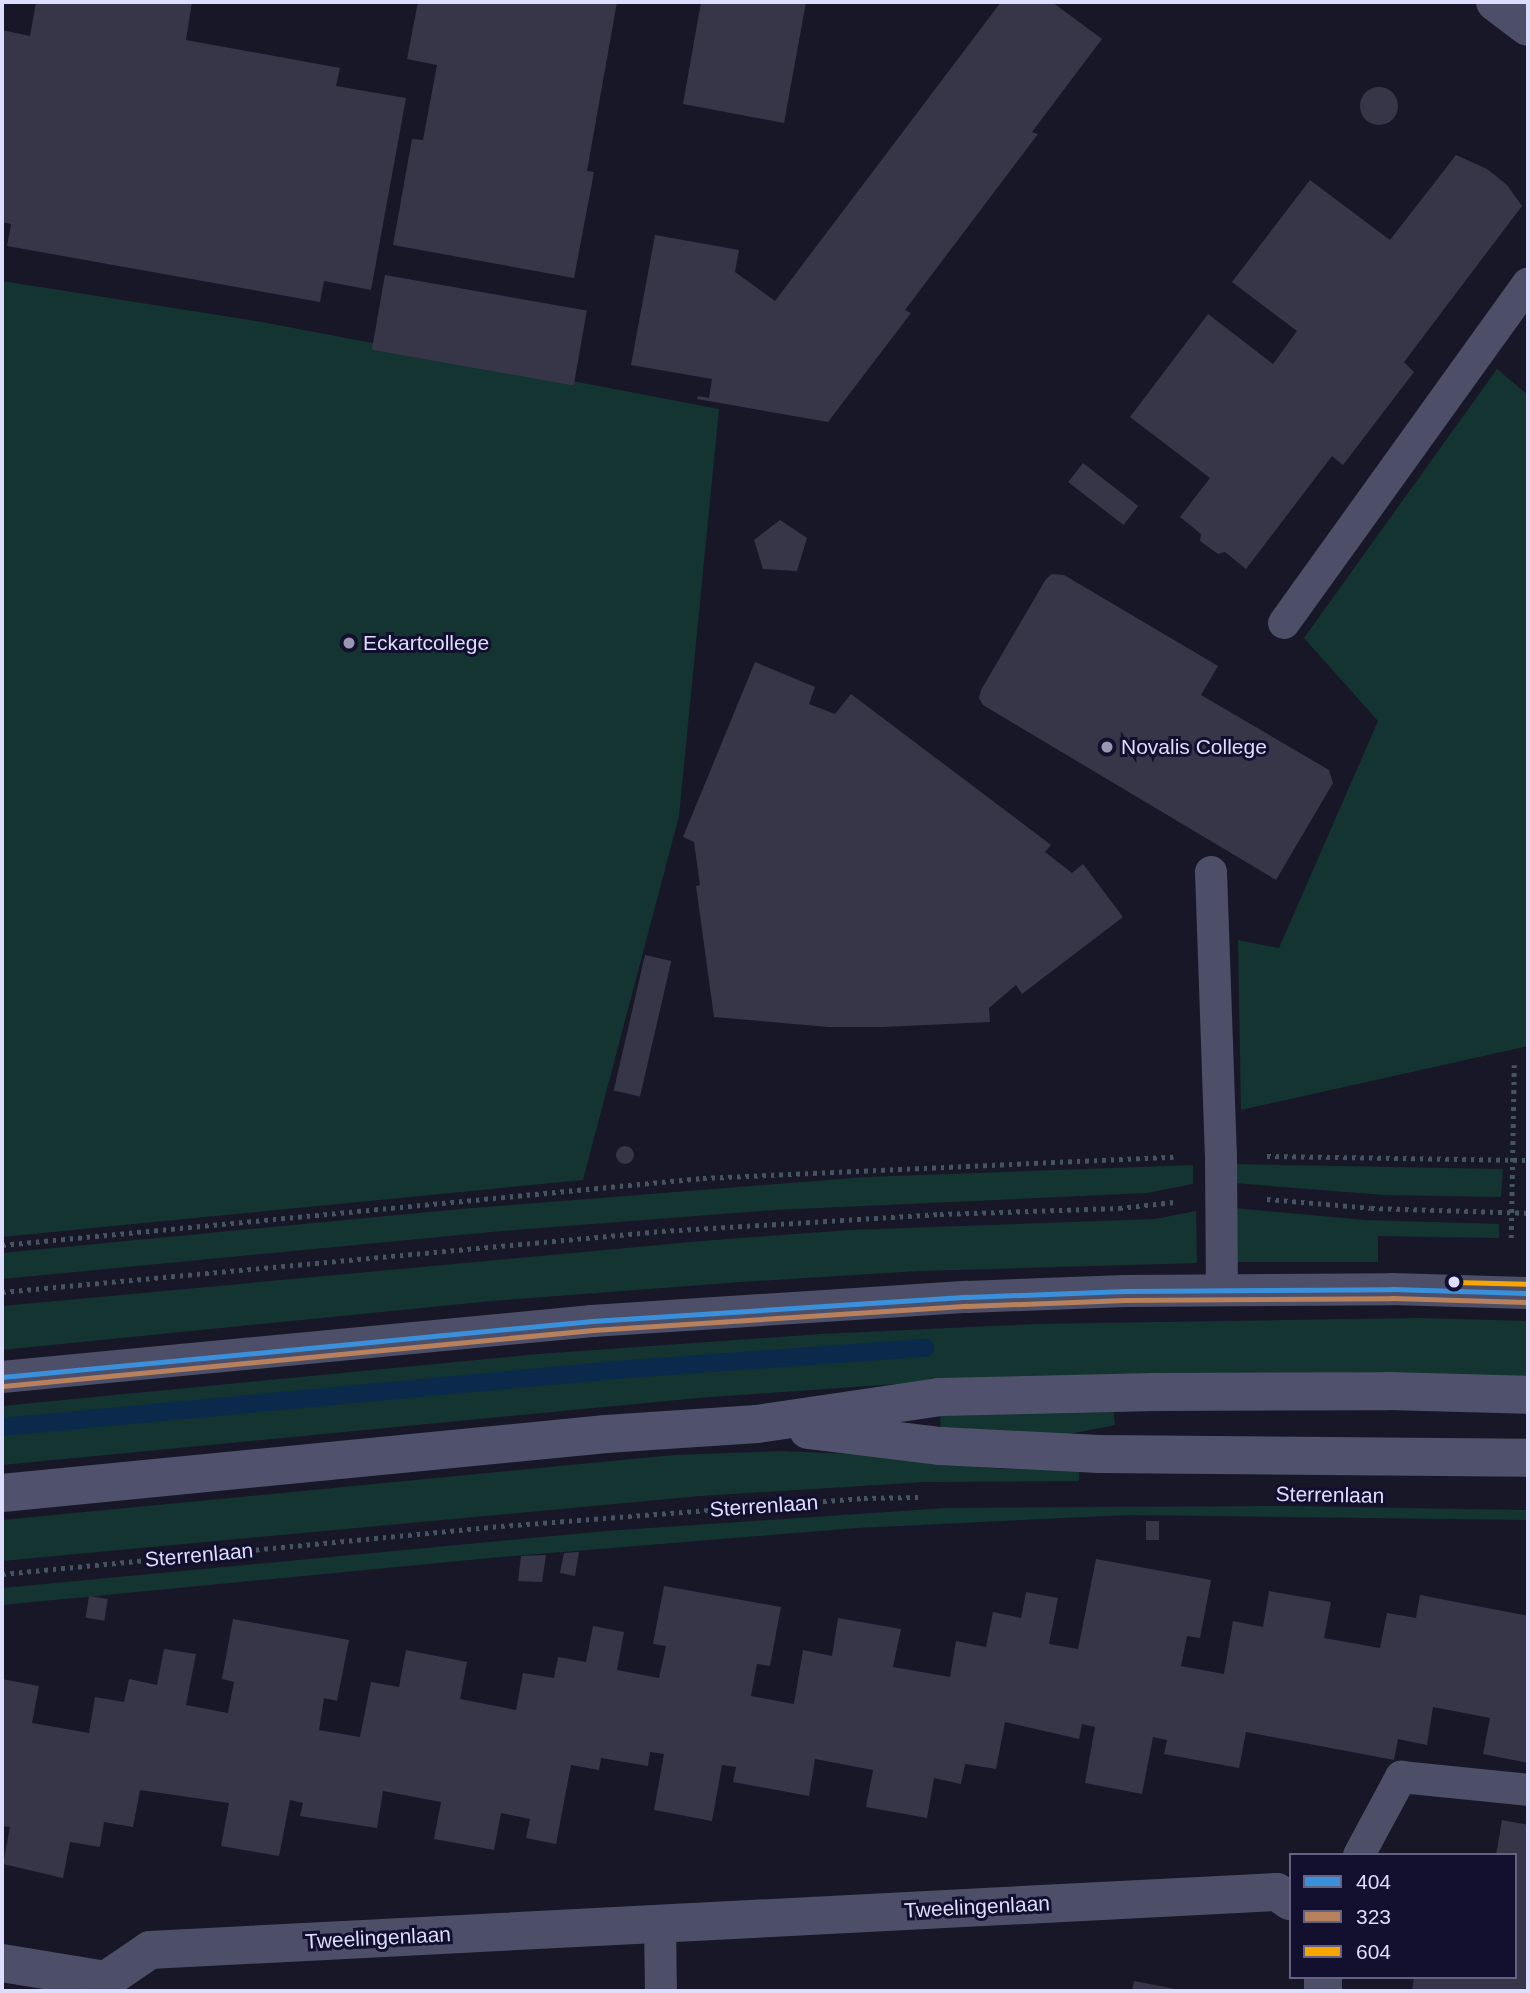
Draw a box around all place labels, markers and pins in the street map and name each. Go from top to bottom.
place label: Eckartcollege [363,630,489,656]
marker: Eckartcollege [341,635,357,651]
place label: Novalis College [1121,734,1267,760]
marker: Novalis College [1099,739,1115,755]
unlabelled marker [1447,1275,1461,1289]

